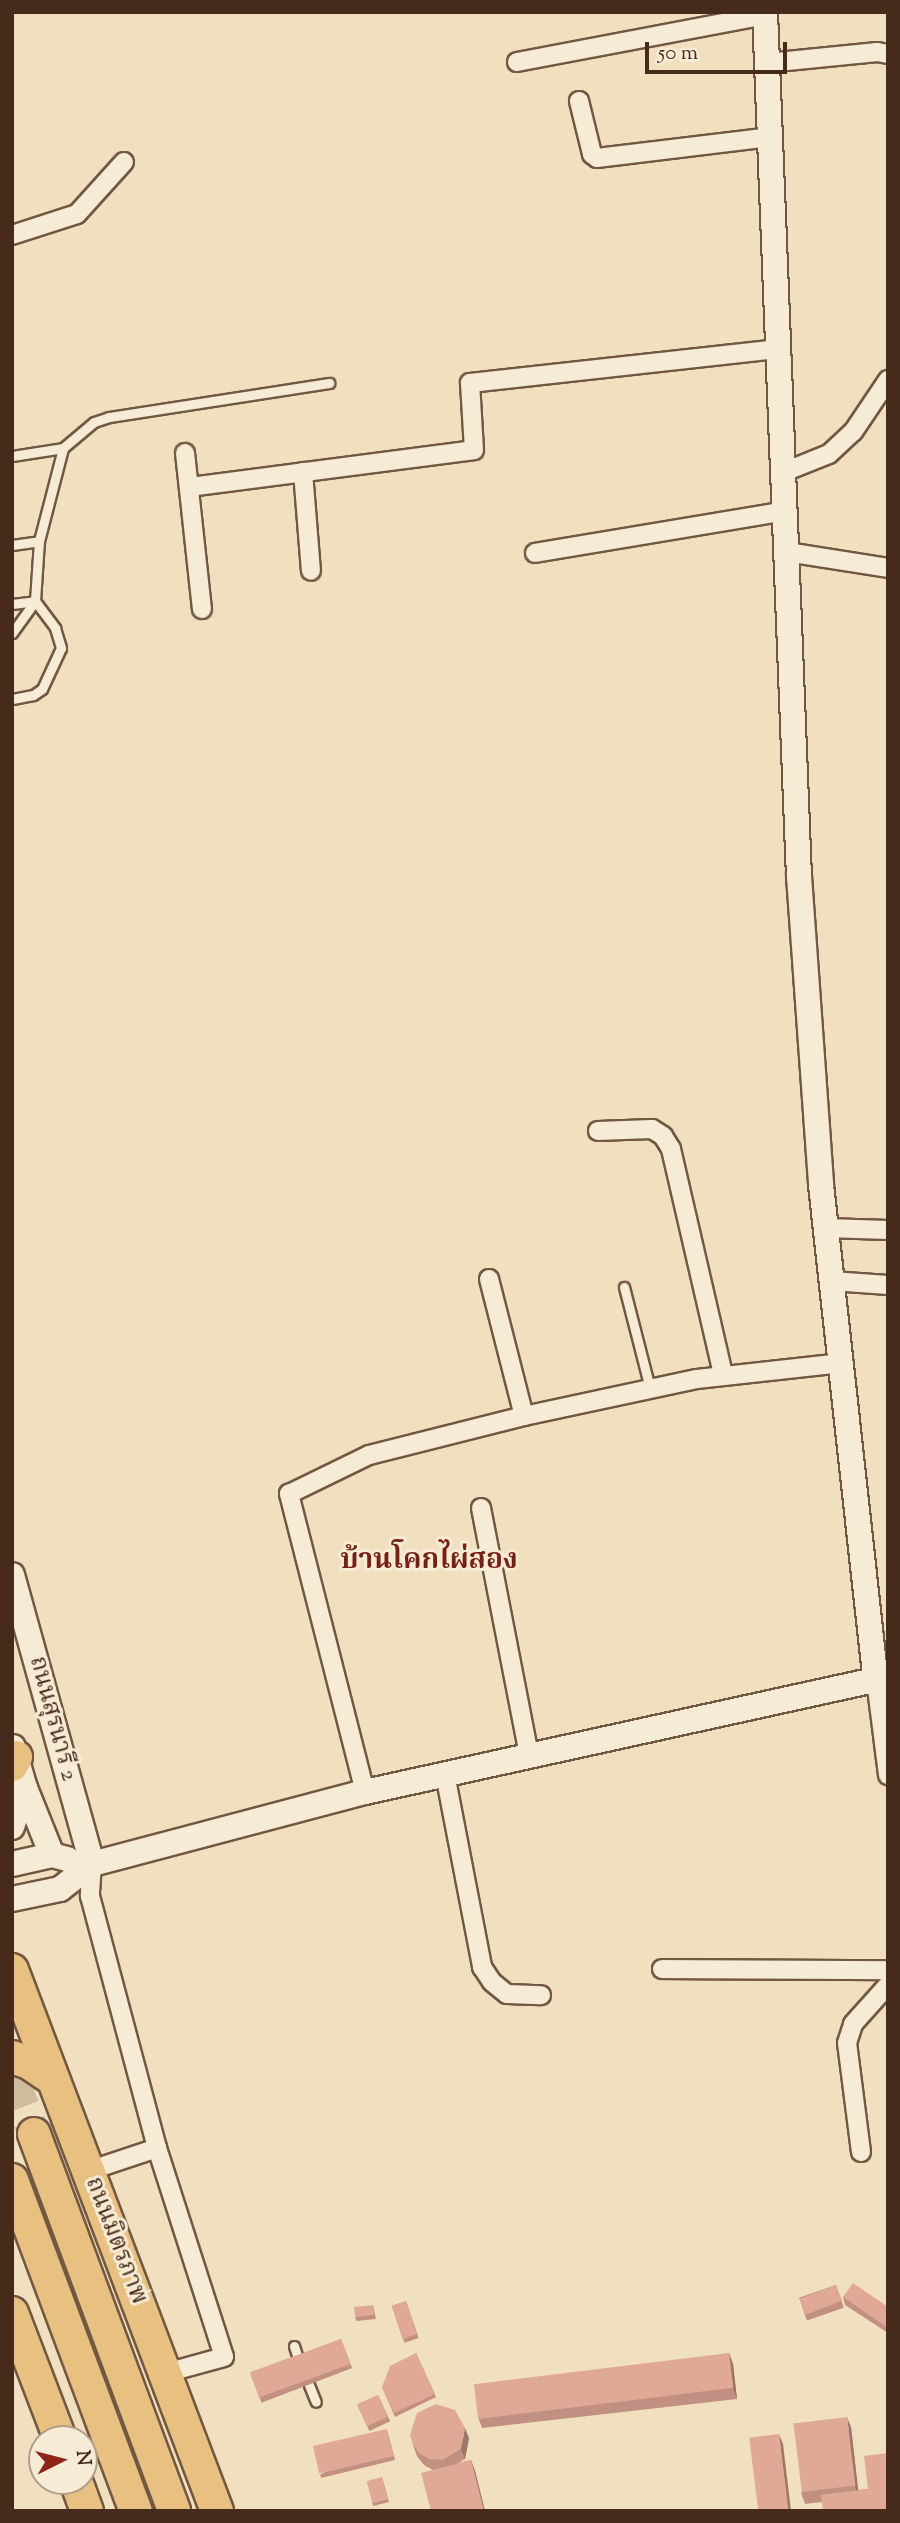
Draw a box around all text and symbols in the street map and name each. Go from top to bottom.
scale bar [648,28,790,72]
text: 50 m [658,39,698,69]
district label: บ้านโคกไผ่สอง [340,1544,518,1578]
street label: ถนนสุรนารี 2 [22,1653,82,1785]
street label: ถนนมิตรภาพ [78,2173,152,2309]
north arrow [28,2425,98,2495]
text: N [68,2449,97,2467]

